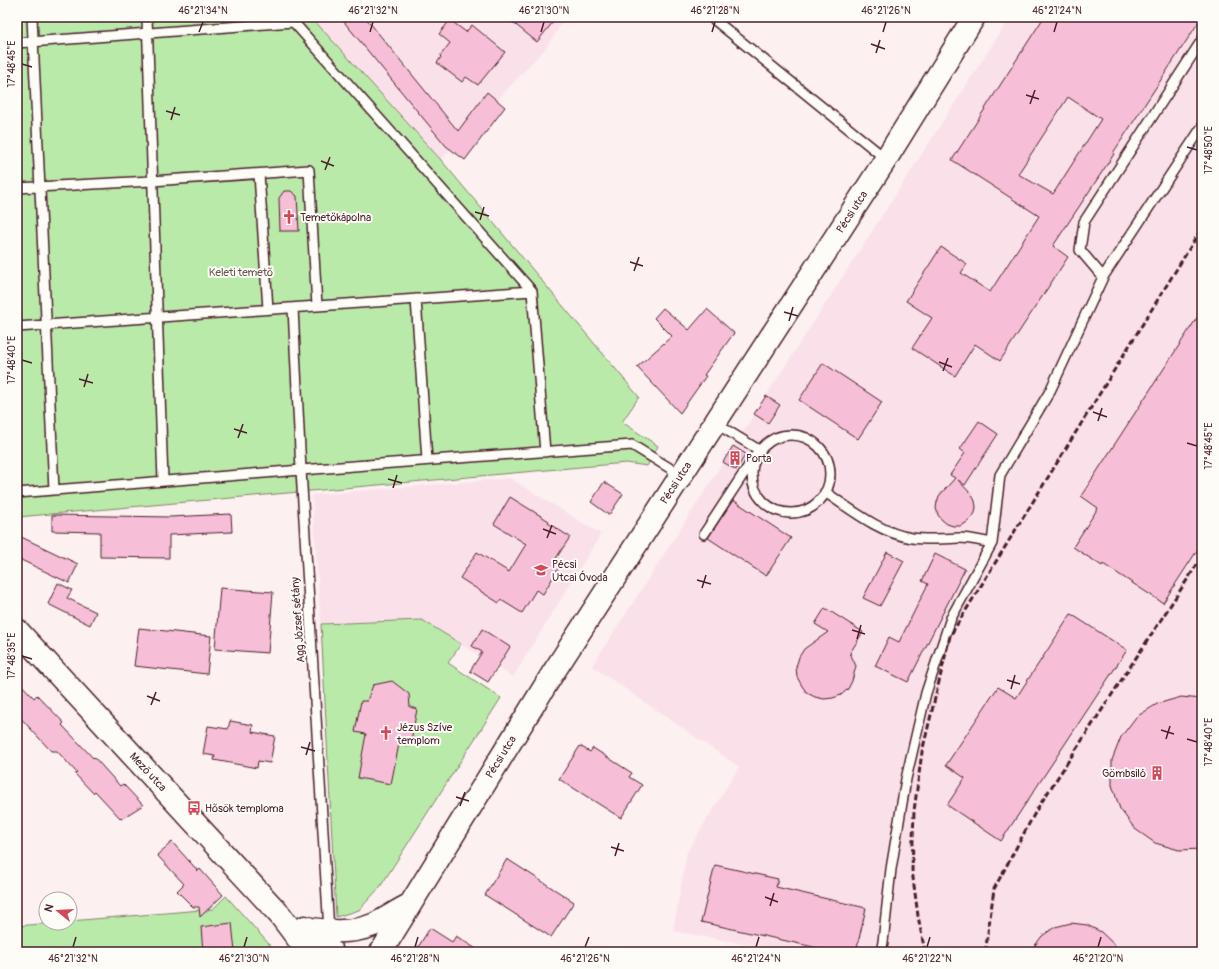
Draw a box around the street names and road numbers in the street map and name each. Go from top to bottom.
street label: Pécsi utca [834,189,870,235]
street label: Pécsi utca [658,460,694,506]
street label: Agg József sétány [289,576,307,663]
street label: Pécsi utca [483,733,519,781]
street label: Mező utca [127,750,169,794]

